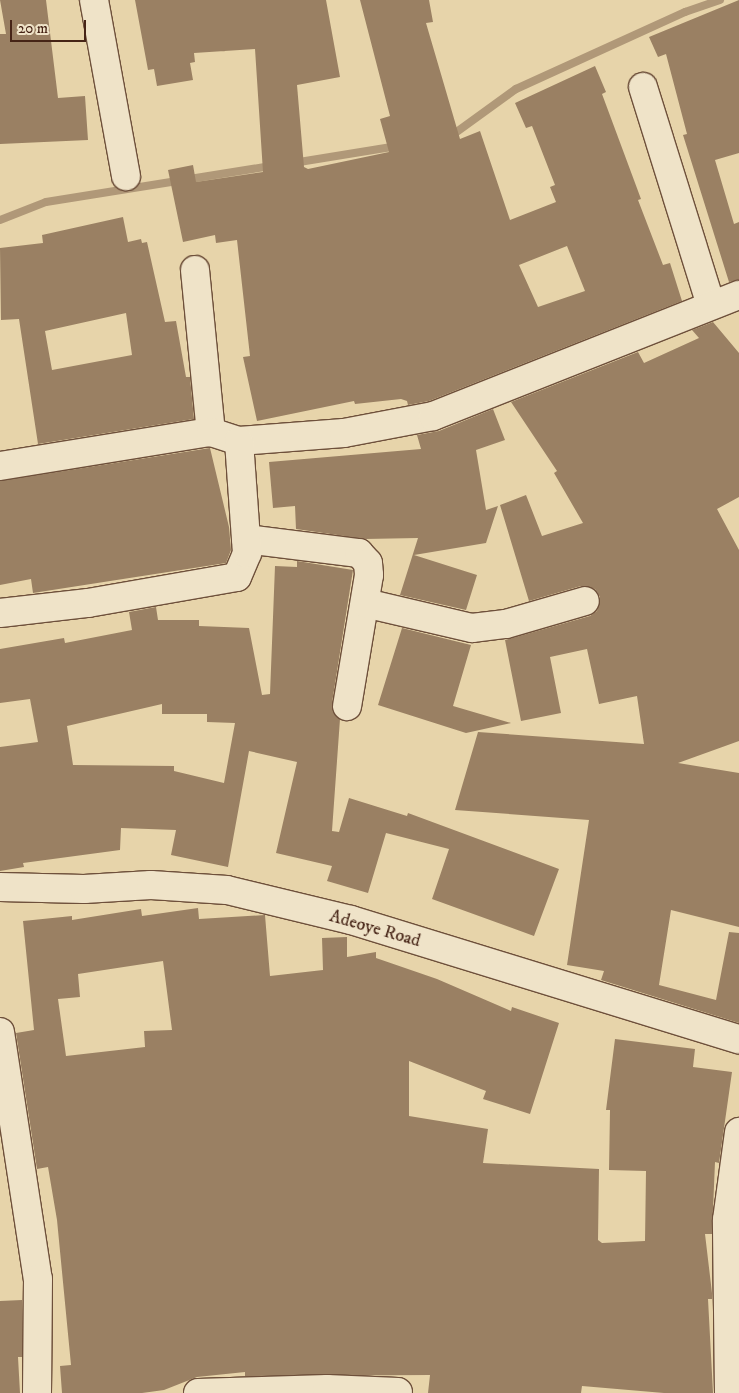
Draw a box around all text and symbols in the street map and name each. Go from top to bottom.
scale bar [12,10,89,42]
text: 20 m [18,19,48,38]
street label: Adeoye Road [327,906,423,952]

